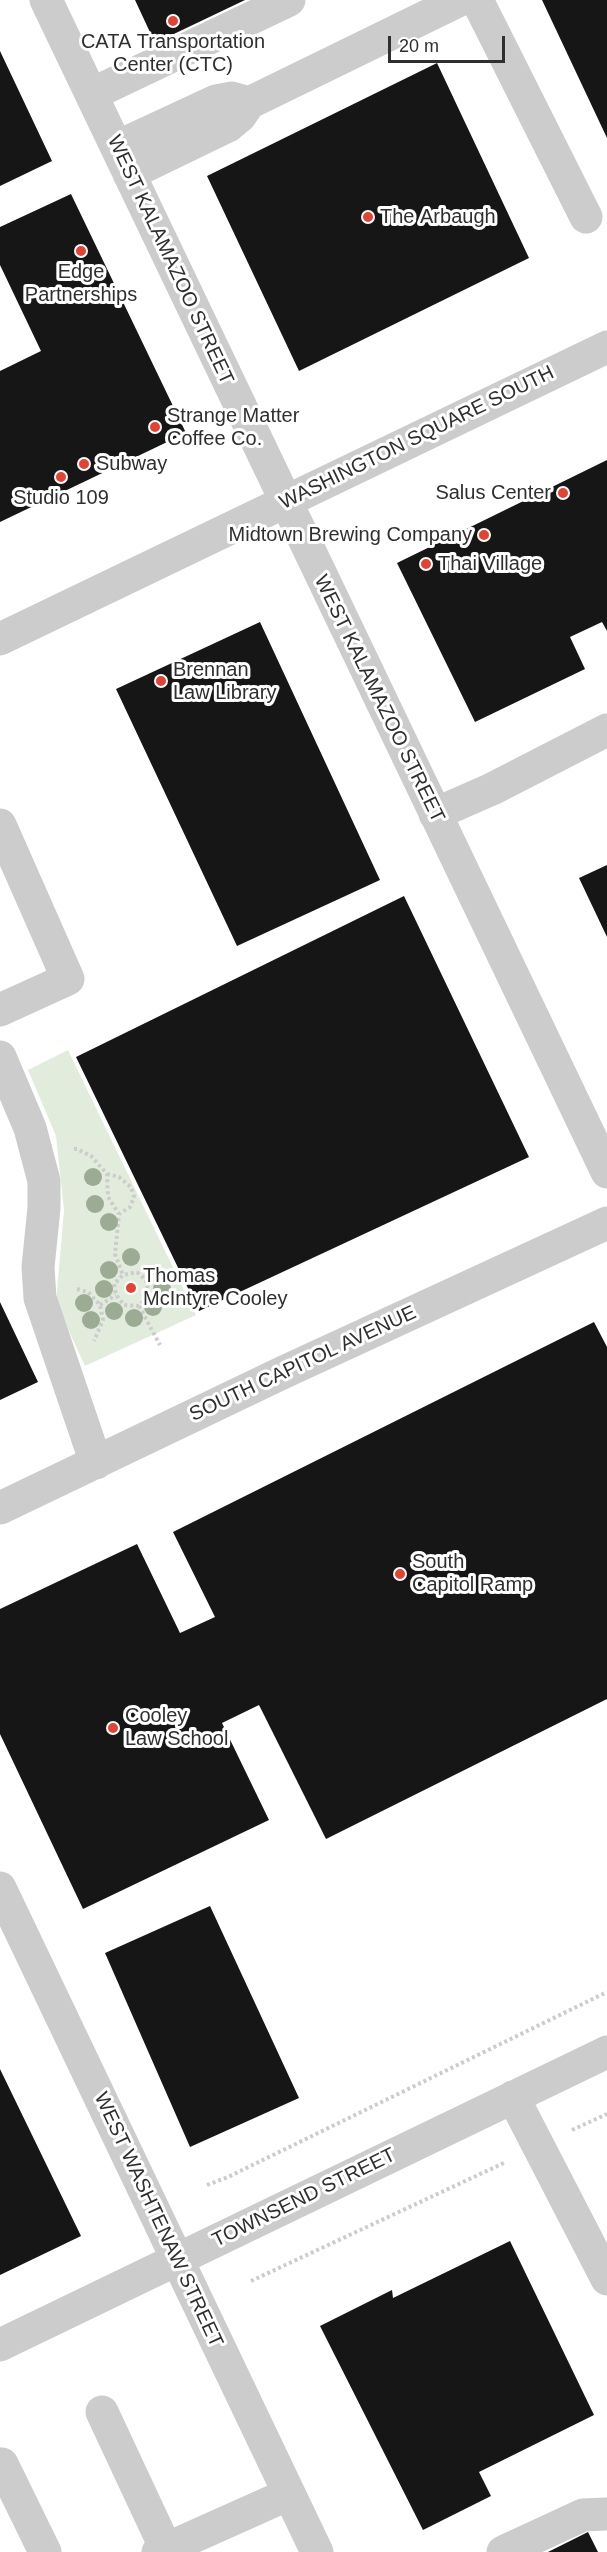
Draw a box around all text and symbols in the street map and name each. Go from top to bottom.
marker: CATA Transportation Center (CTC) [166,14,180,28]
scale bar [391,24,508,62]
place label: CATA Transportation Center (CTC) [81,30,265,77]
text: 20 m [399,36,439,56]
street label: WEST KALAMAZOO STREET [102,132,238,388]
place label: The Arbaugh [380,205,496,229]
marker: The Arbaugh [361,210,375,224]
marker: Edge Partnerships [74,244,88,258]
place label: Edge Partnerships [25,260,137,307]
street label: WASHINGTON SQUARE SOUTH [276,361,558,515]
place label: Strange Matter Coffee Co. [167,404,299,451]
marker: Strange Matter Coffee Co. [148,420,162,434]
place label: Subway [96,452,167,476]
marker: Subway [77,457,91,471]
marker: Studio 109 [54,470,68,484]
place label: Salus Center [435,481,551,505]
place label: Studio 109 [13,486,109,510]
marker: Salus Center [556,486,570,500]
place label: Midtown Brewing Company [229,523,472,547]
marker: Midtown Brewing Company [477,528,491,542]
place label: Thai Village [438,552,542,576]
marker: Thai Village [419,557,433,571]
street label: WEST KALAMAZOO STREET [309,571,449,827]
place label: Brennan Law Library [173,658,276,705]
marker: Brennan Law Library [154,674,168,688]
place label: Thomas McIntyre Cooley [143,1264,287,1311]
marker: Thomas McIntyre Cooley [124,1281,138,1295]
street label: SOUTH CAPITOL AVENUE [186,1301,420,1427]
place label: South Capitol Ramp [412,1550,533,1597]
marker: South Capitol Ramp [393,1567,407,1581]
place label: Cooley Law School [125,1704,228,1751]
marker: Cooley Law School [106,1721,120,1735]
street label: WEST WASHTENAW STREET [88,2089,228,2351]
street label: TOWNSEND STREET [209,2143,399,2253]

